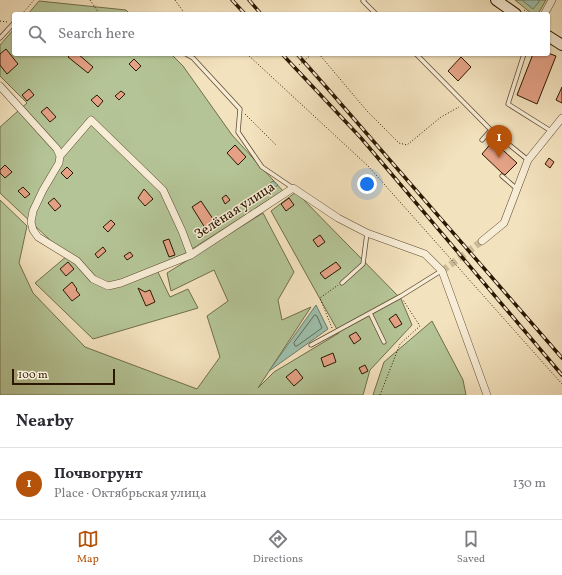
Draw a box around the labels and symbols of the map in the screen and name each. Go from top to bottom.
pin: 1 [486,125,512,158]
your location [357,174,377,194]
street label: Зелёная улица [191,178,279,244]
scale bar [12,367,115,386]

